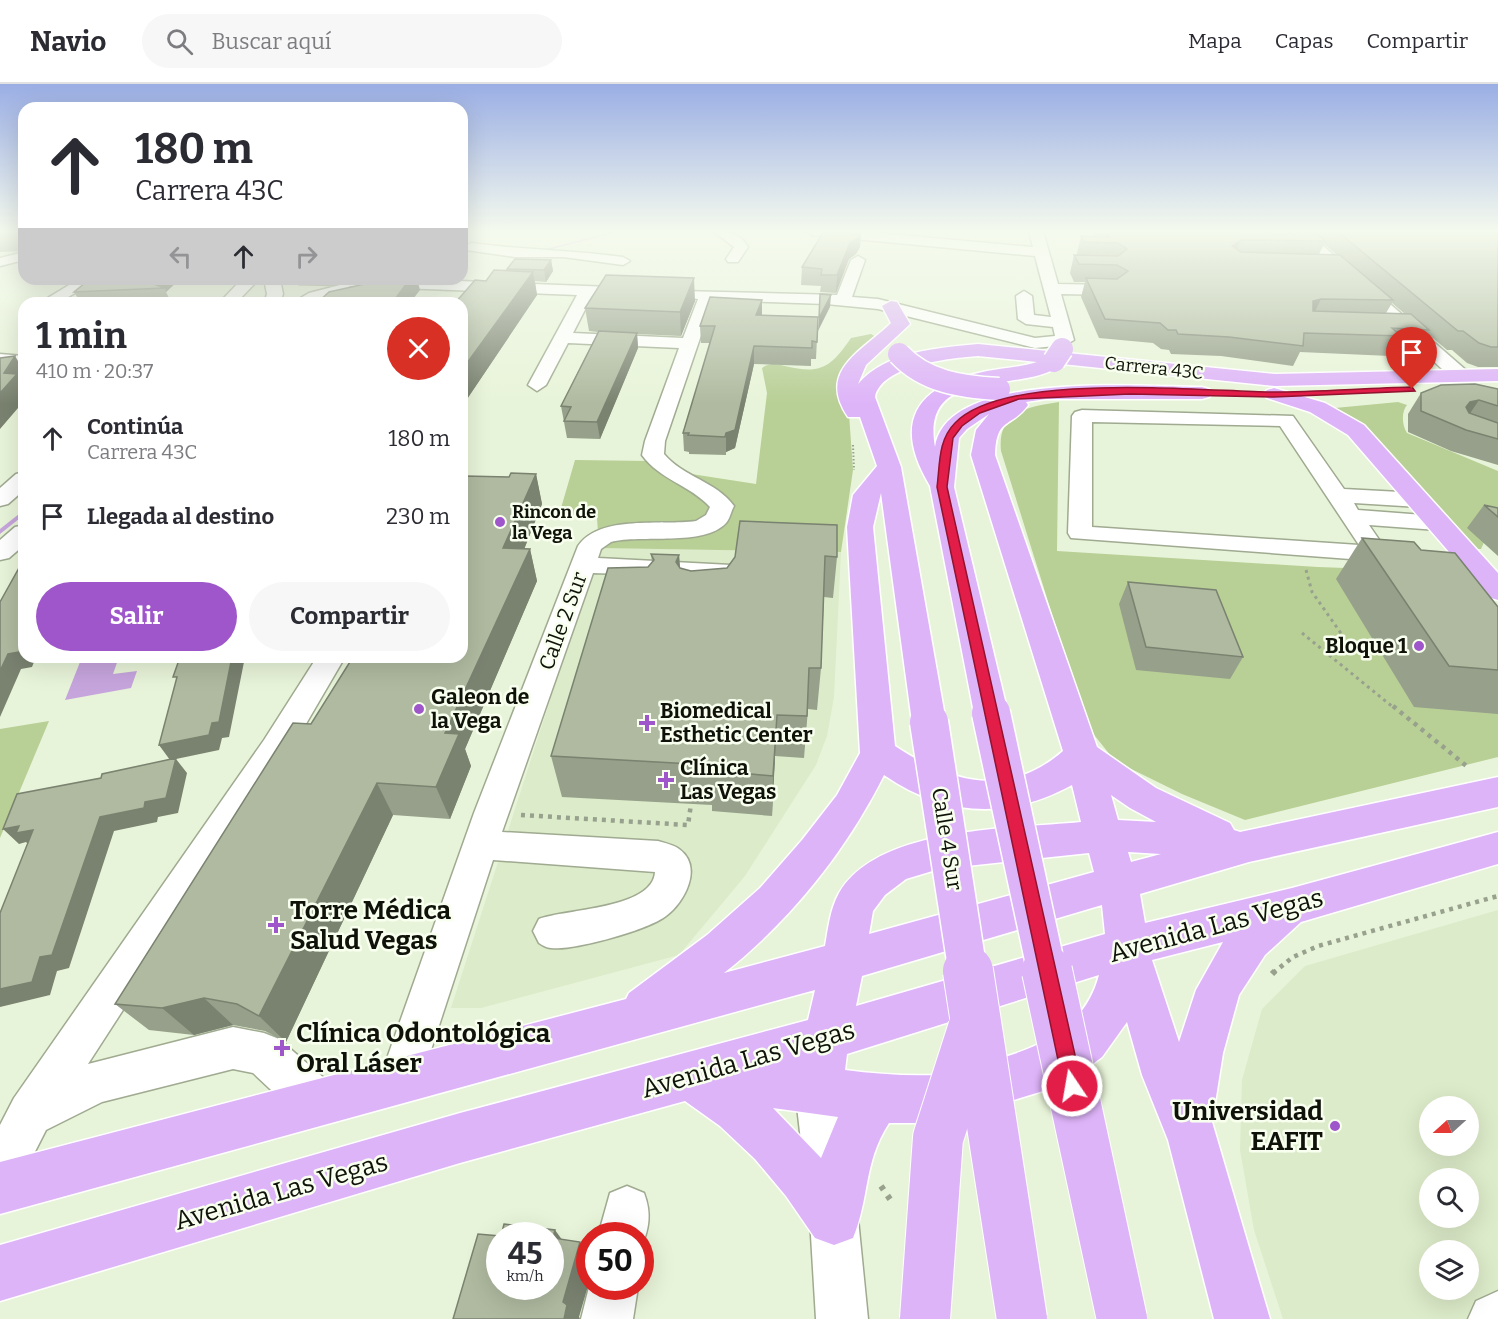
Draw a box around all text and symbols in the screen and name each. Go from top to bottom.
search box [142,14,562,68]
text: Navio [30,25,106,58]
icon: search [163,25,196,58]
text: Buscar aquí [211,28,331,55]
text: Mapa [1188,28,1242,54]
text: Capas [1275,28,1333,54]
text: Compartir [1366,28,1468,54]
text: 180 m [135,124,253,174]
icon: ahead [36,126,114,204]
text: Carrera 43C [135,175,284,207]
icon: left [164,240,197,273]
icon: ahead [227,240,260,273]
icon: right [290,240,323,273]
text: 1 min [36,314,127,358]
button: close [387,317,450,380]
pin [1386,327,1437,389]
icon: arrive [1395,336,1428,369]
street label: Carrera 43C [1104,352,1204,384]
text: 410 m · 20:37 [36,359,153,383]
text: Continúa [87,413,183,440]
icon: ahead [36,422,69,455]
text: 180 m [388,425,450,452]
text: Carrera 43C [87,440,197,464]
icon: arrive [36,500,69,533]
place label: Rincon de la Vega [512,501,596,544]
text: Llegada al destino [87,503,274,530]
text: 230 m [386,503,450,530]
marker: Rincon de la Vega [493,515,507,529]
street label: Calle 2 Sur [533,568,593,674]
button: Salir [36,582,237,651]
button: Compartir [249,582,450,651]
place label: Bloque 1 [1325,633,1407,659]
marker: Bloque 1 [1412,639,1426,653]
place label: Galeon de la Vega [431,684,529,734]
place label: Biomedical Esthetic Center [660,698,813,748]
marker: Galeon de la Vega [412,702,426,716]
marker: Biomedical Esthetic Center [638,714,656,732]
place label: Clínica Las Vegas [680,755,776,805]
marker: Clínica Las Vegas [657,771,675,789]
street label: Calle 4 Sur [926,786,968,892]
street label: Avenida Las Vegas [1106,882,1327,969]
place label: Torre Médica Salud Vegas [290,895,451,956]
marker: Torre Médica Salud Vegas [267,916,285,934]
street label: Avenida Las Vegas [638,1014,858,1105]
place label: Clínica Odontológica Oral Láser [296,1018,551,1079]
marker: Clínica Odontológica Oral Láser [273,1039,291,1057]
position arrow [1040,1054,1104,1118]
place label: Universidad EAFIT [1172,1096,1323,1157]
north arrow [1419,1096,1479,1156]
map controls [1419,1096,1479,1300]
marker: Universidad EAFIT [1328,1119,1342,1133]
street label: Avenida Las Vegas [171,1146,391,1237]
button: search [1419,1168,1479,1228]
speed limit sign: 50 [576,1222,654,1300]
text: 45 [508,1236,542,1272]
button: layers [1419,1240,1479,1300]
text: km/h [506,1267,544,1285]

